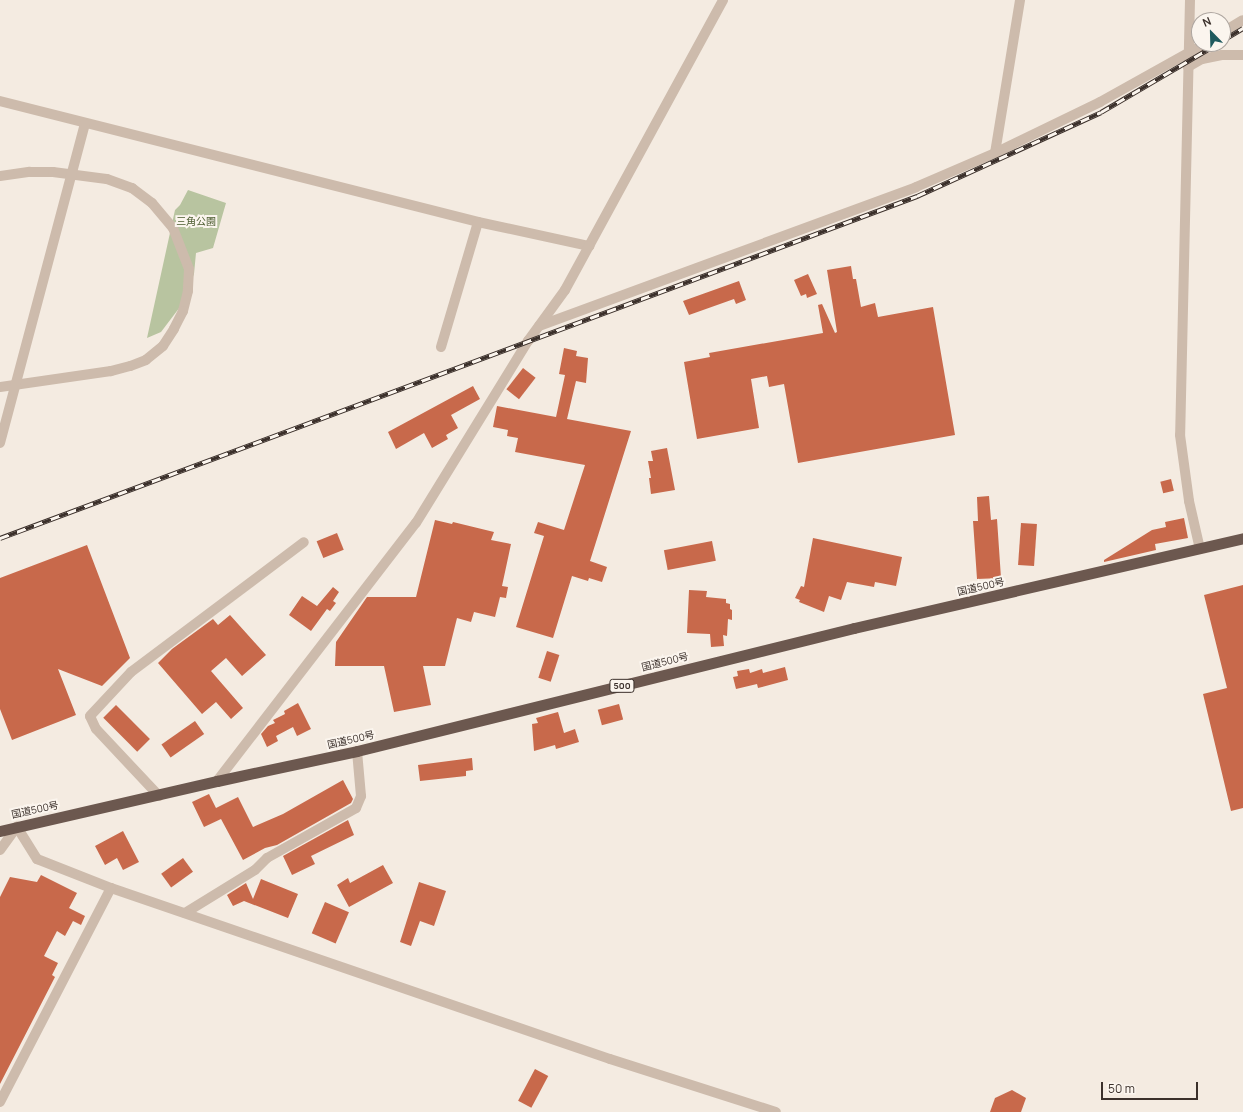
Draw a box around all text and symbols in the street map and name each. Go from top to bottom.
north arrow [1191,12,1231,52]
text: N [1200,13,1213,30]
park label: 三角公園 [176,216,216,228]
street label: 国道500号 [956,576,1006,598]
street label: 国道500号 [640,650,690,674]
road number: 500 [609,679,635,693]
street label: 国道500号 [326,729,376,751]
street label: 国道500号 [10,799,60,821]
scale bar [1103,1074,1200,1100]
text: 50 m [1108,1080,1135,1097]

